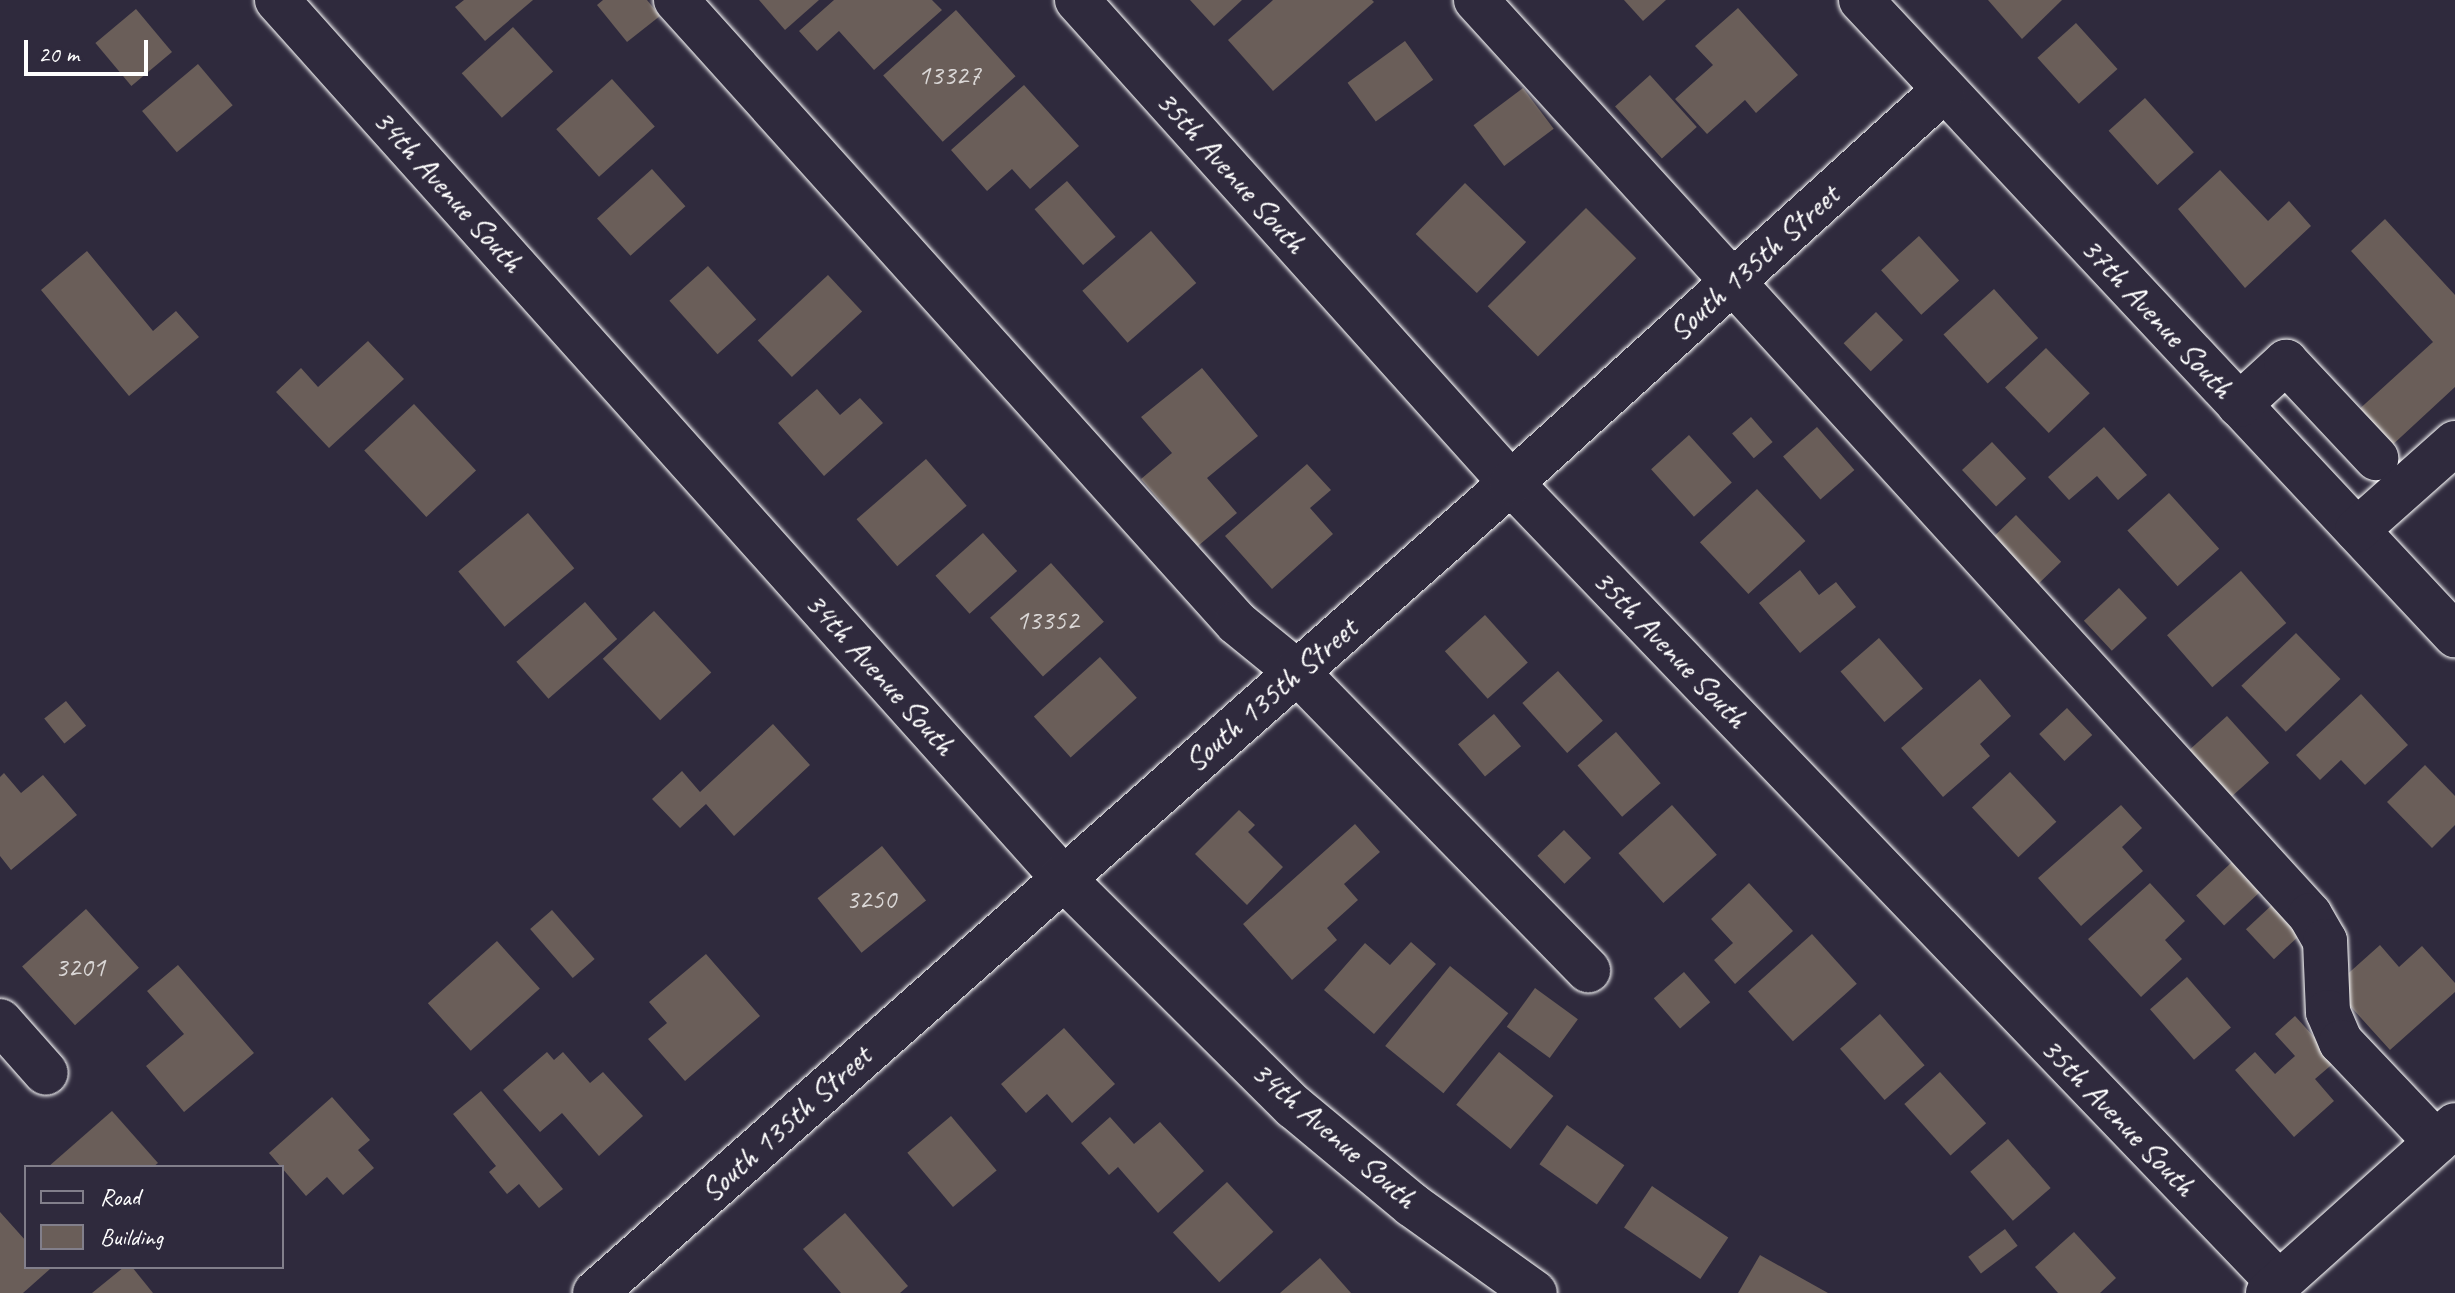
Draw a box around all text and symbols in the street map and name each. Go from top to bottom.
scale bar [28,24,152,74]
text: 20 m [38,39,79,69]
house number: 13327 [918,58,980,92]
street label: 35th Avenue South [1148,82,1314,262]
street label: 34th Avenue South [365,101,531,281]
street label: South 135th Street [1661,176,1847,350]
street label: 37th Avenue South [2073,229,2241,407]
street label: 35th Avenue South [1584,561,1756,737]
street label: 34th Avenue South [797,584,963,764]
house number: 13352 [1016,603,1078,637]
street label: South 135th Street [1177,609,1365,781]
house number: 3250 [846,882,896,916]
house number: 3201 [55,950,105,984]
street label: 35th Avenue South [2032,1029,2204,1205]
street label: South 135th Street [693,1037,879,1211]
street label: 34th Avenue South [1244,1053,1424,1217]
legend [24,1165,284,1269]
text: Road [100,1182,140,1212]
text: Building [100,1222,163,1252]

